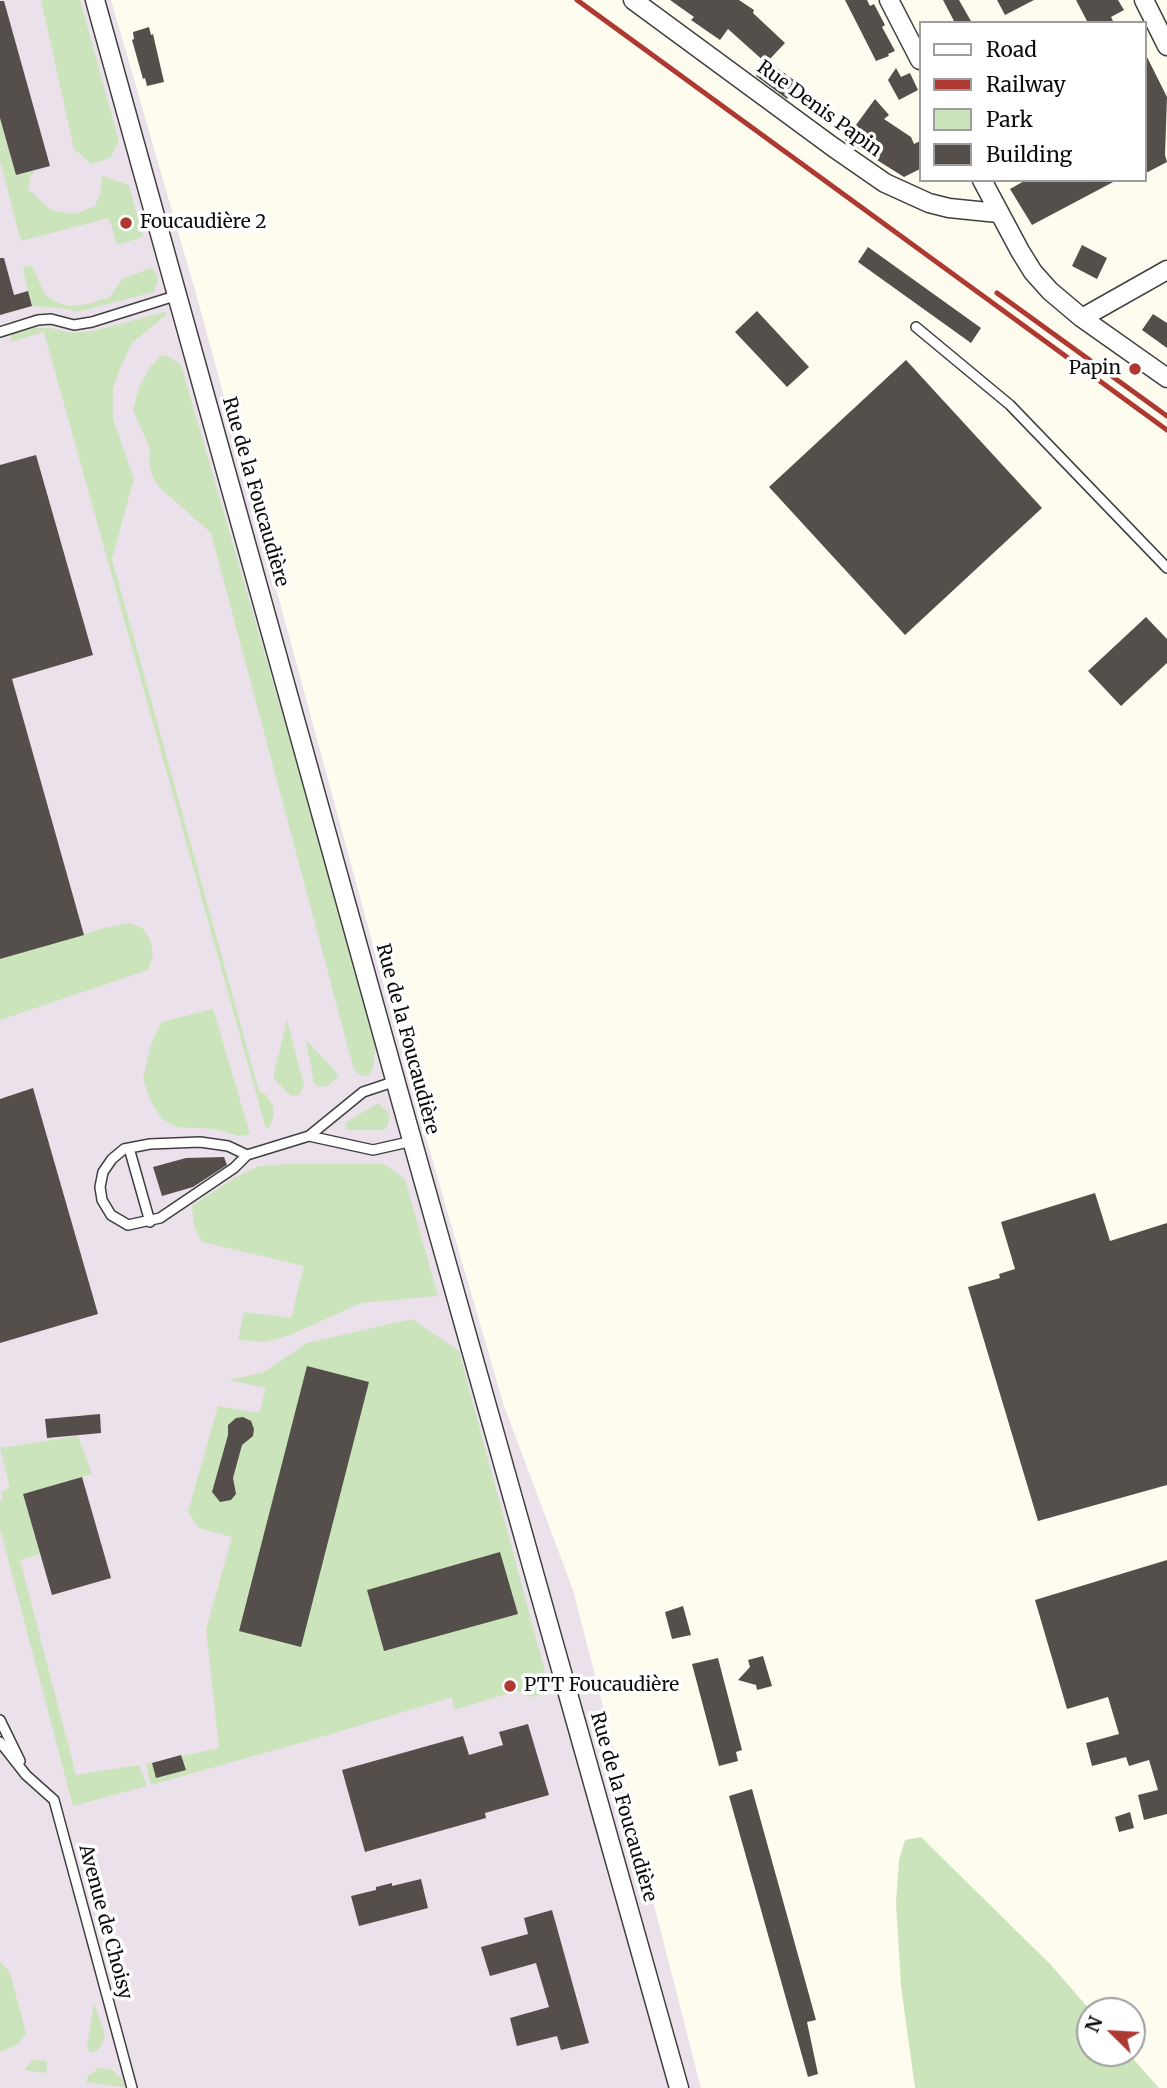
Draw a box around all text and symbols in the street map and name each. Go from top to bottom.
legend [918,21,1146,182]
text: Road [986,36,1037,63]
street label: Rue Denis Papin [752,56,886,162]
text: Railway [986,71,1066,98]
text: Park [986,106,1033,133]
text: Building [986,141,1072,168]
place label: Foucaudière 2 [140,212,266,234]
marker: Foucaudière 2 [118,215,134,231]
place label: Papin [1069,358,1121,380]
marker: Papin [1127,361,1143,377]
street label: Rue de la Foucaudière [217,394,293,590]
street label: Rue de la Foucaudière [371,941,443,1137]
place label: PTT Foucaudière [524,1675,679,1697]
marker: PTT Foucaudière [502,1678,518,1694]
street label: Rue de la Foucaudière [585,1709,661,1905]
street label: Avenue de Choisy [73,1842,137,2002]
north arrow [1076,1997,1146,2067]
text: N [1080,2013,1108,2036]

